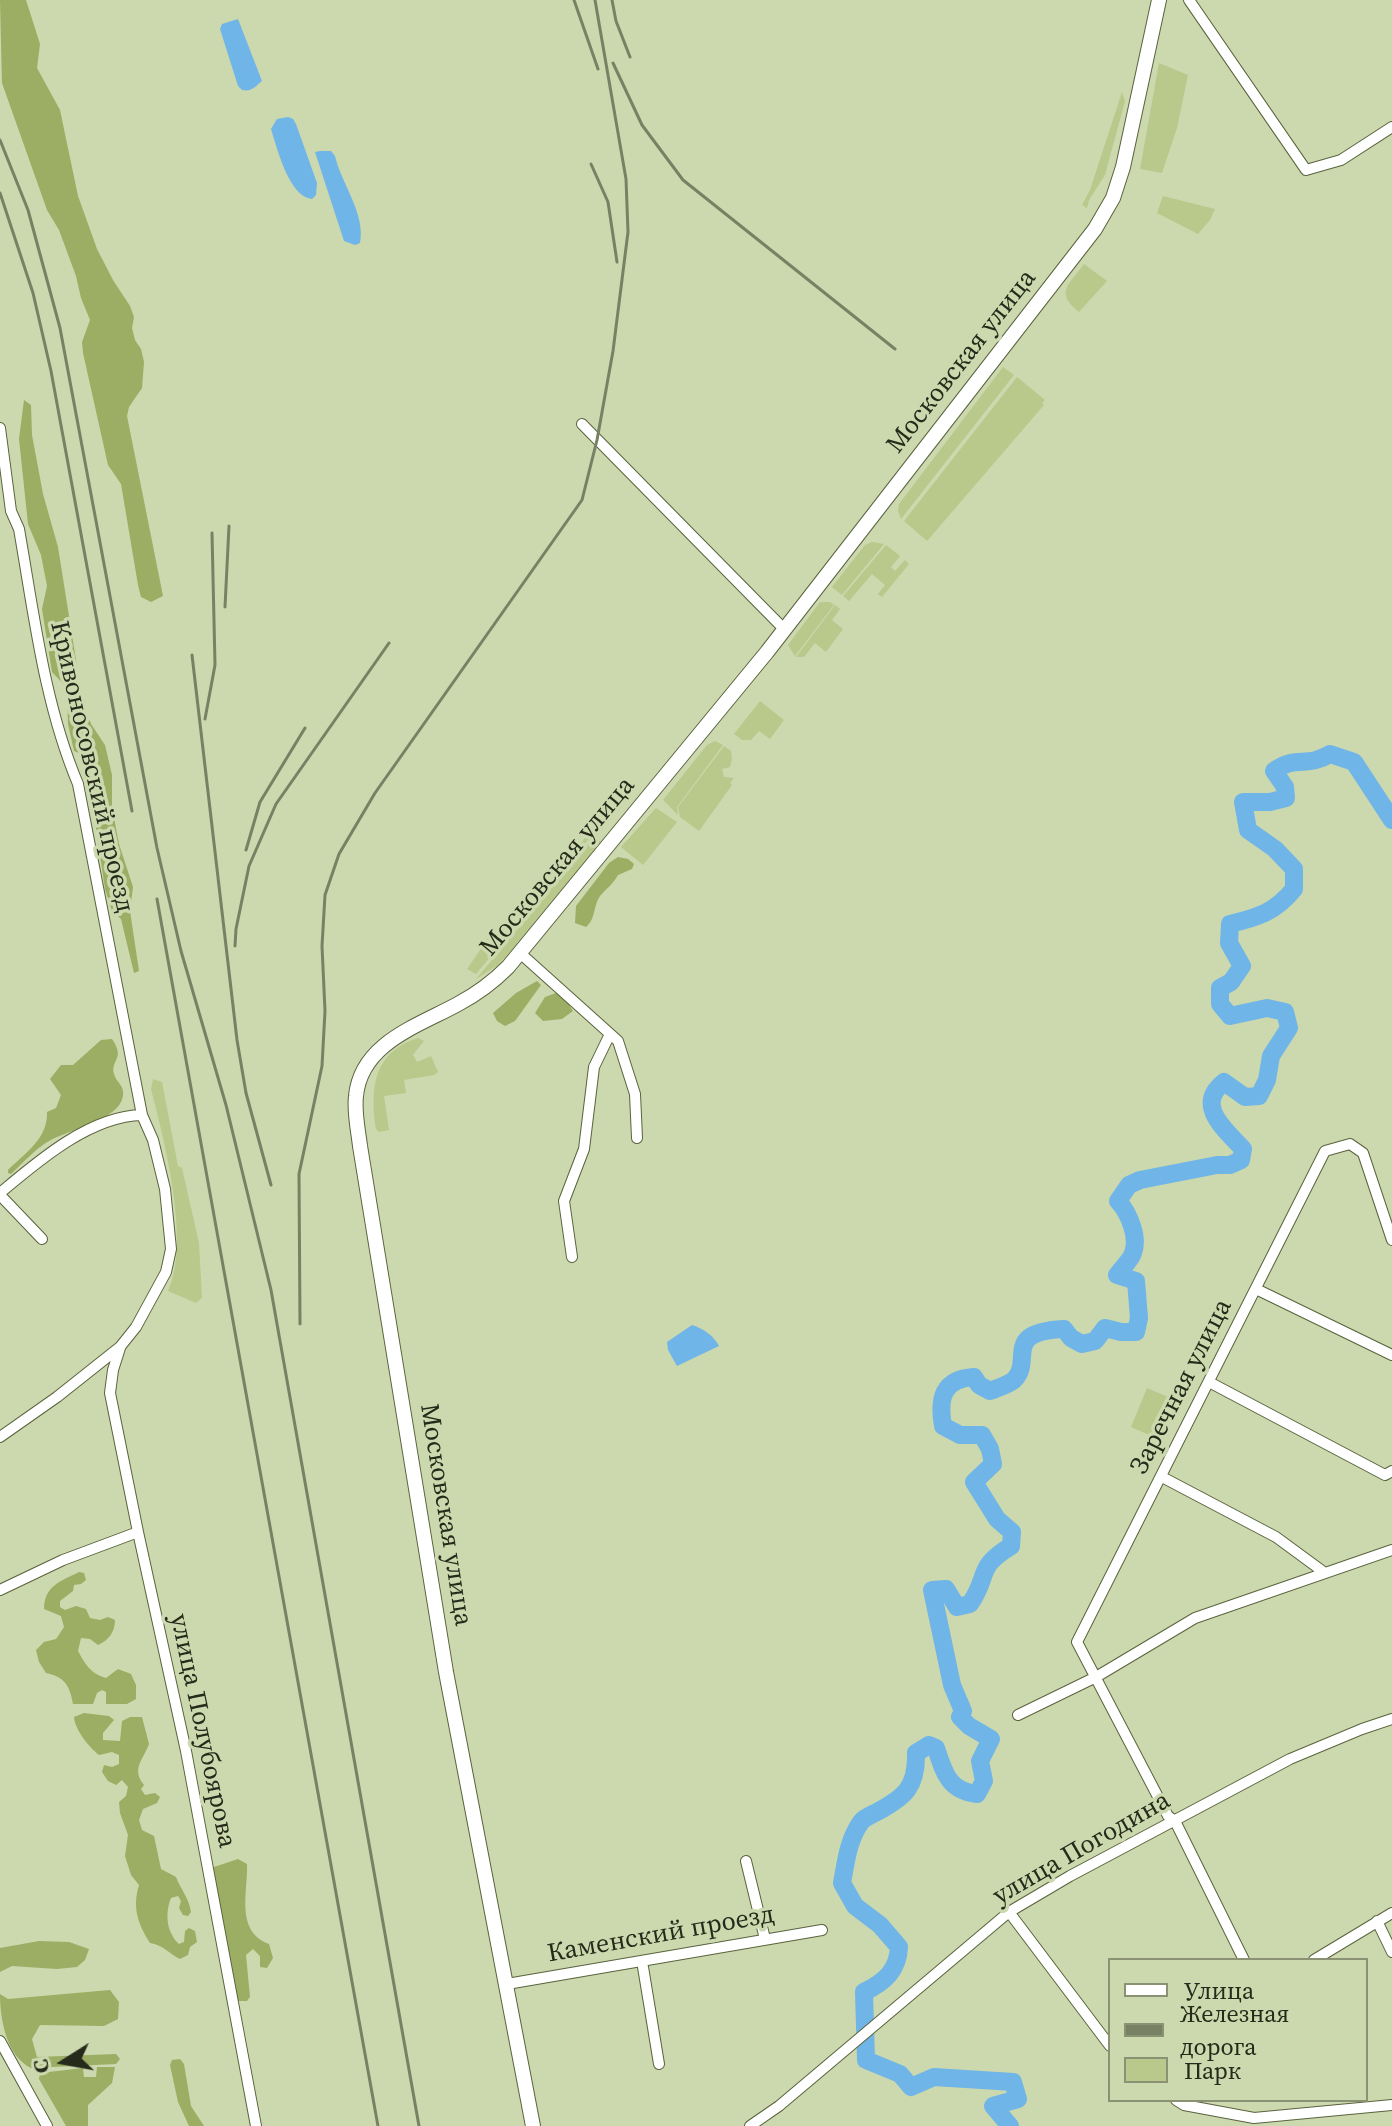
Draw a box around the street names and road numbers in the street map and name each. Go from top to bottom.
street label: Московская улица [881,264,1043,460]
street label: Кривоносовский проезд [42,618,140,916]
street label: Московская улица [474,771,642,963]
street label: Заречная улица [1124,1294,1240,1480]
street label: Московская улица [412,1402,478,1628]
street label: улица Полубоярова [162,1611,242,1851]
street label: улица Погодина [988,1786,1176,1912]
street label: Каменский проезд [545,1900,777,1970]

